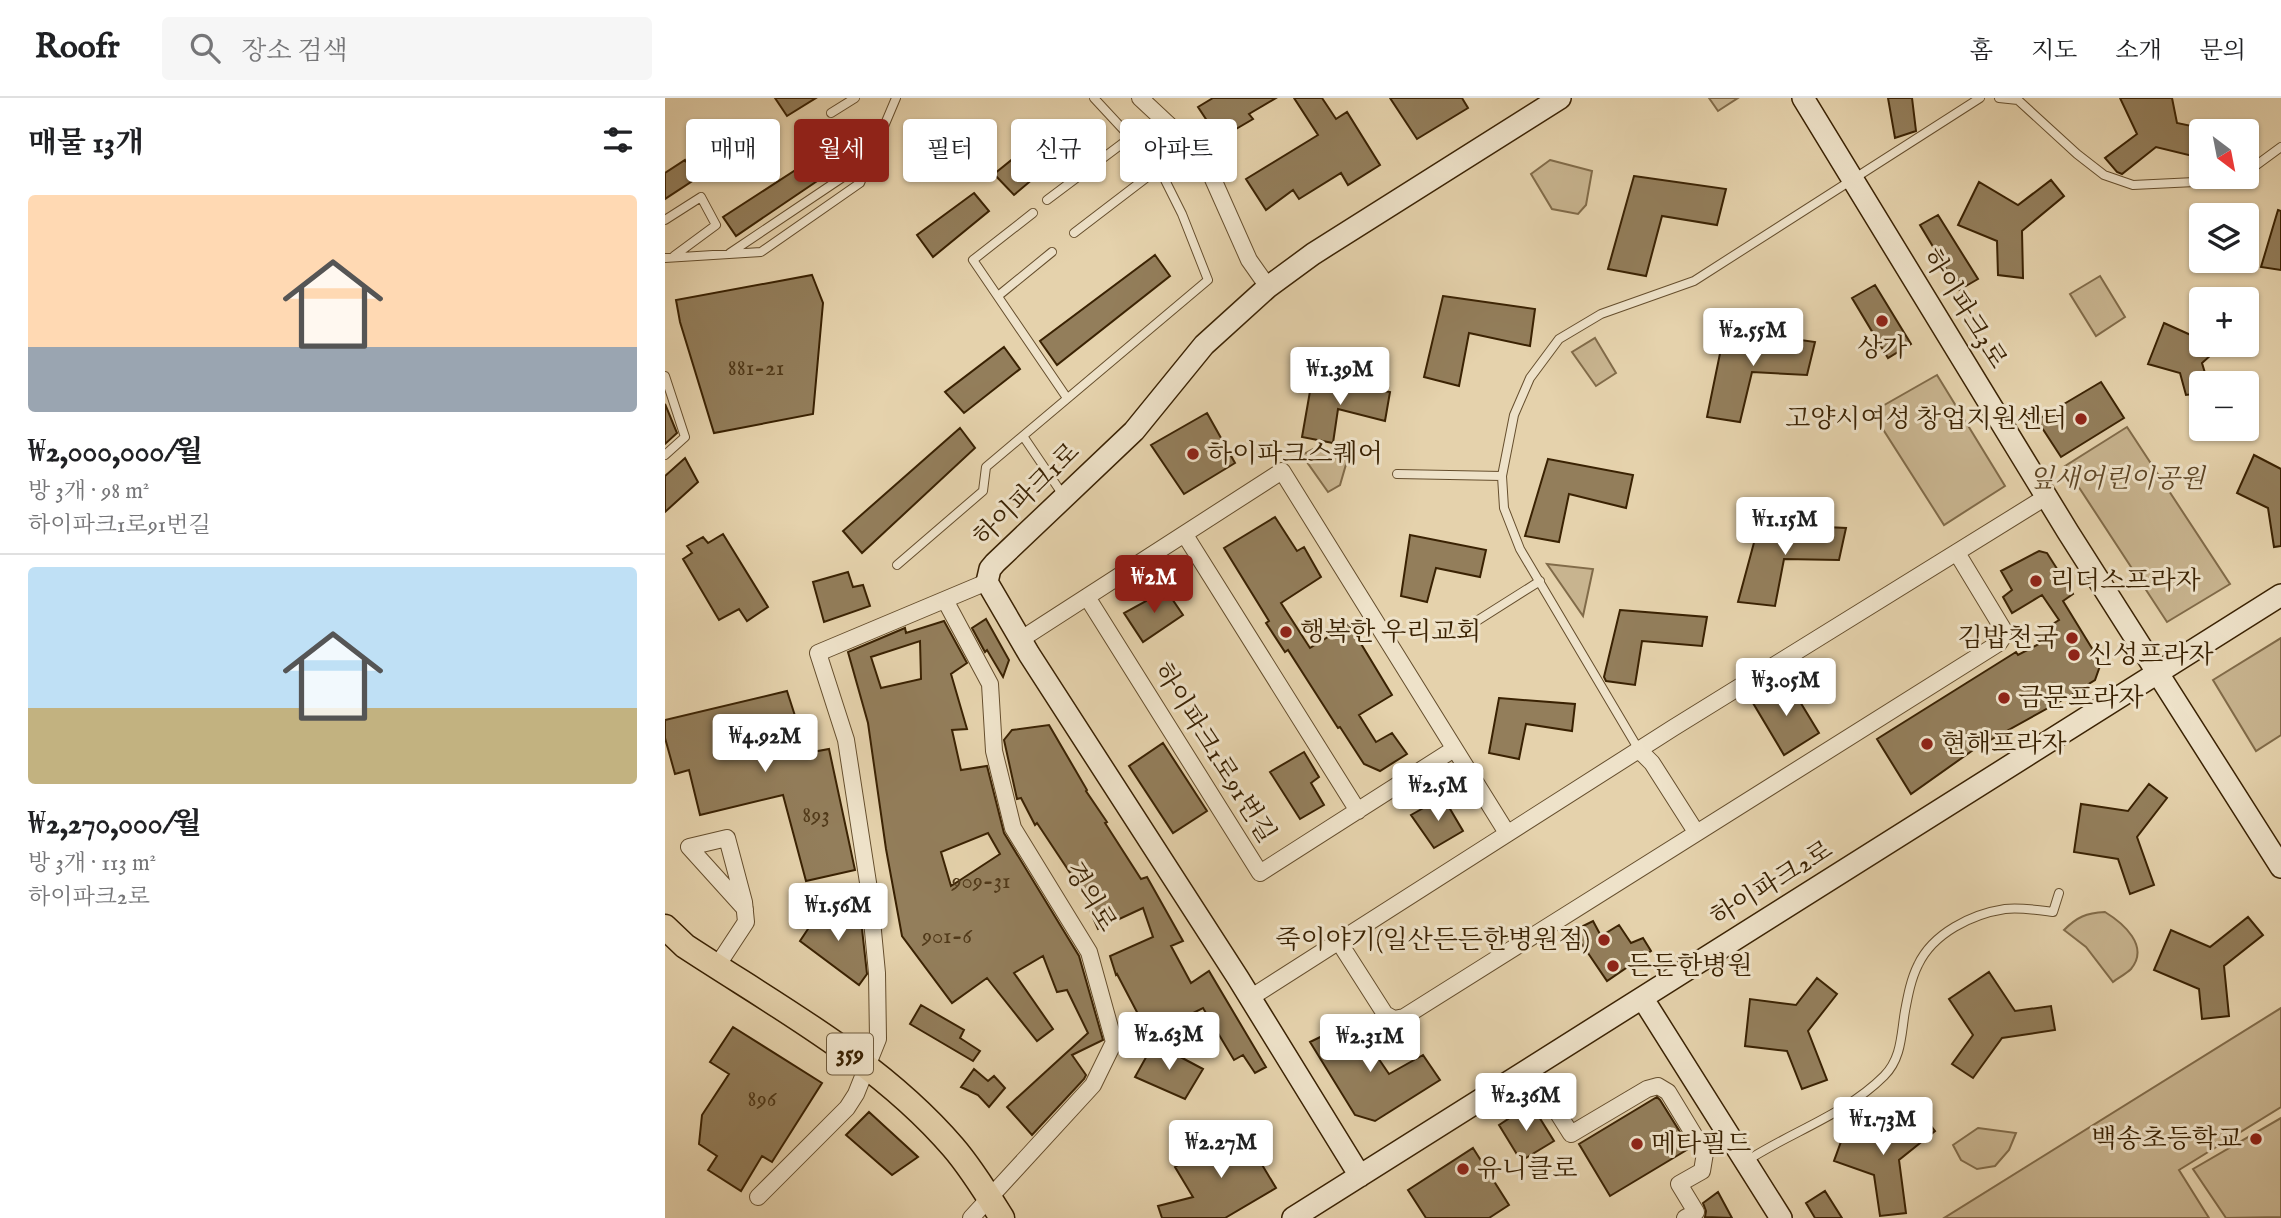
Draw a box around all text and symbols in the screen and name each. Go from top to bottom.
search box [162,17,652,80]
text: Roofr [35,27,120,69]
icon: search [186,29,224,67]
text: 장소 검색 [242,35,348,68]
text: 홈 [1970,36,1993,67]
text: 지도 [2031,36,2077,67]
text: 소개 [2115,36,2162,67]
text: 문의 [2200,36,2246,67]
chip: 매매 [686,119,780,182]
chip: 월세 [794,119,889,182]
chip: 필터 [903,119,997,182]
chip: 신규 [1011,119,1106,182]
chip: 아파트 [1120,119,1237,182]
north arrow [2189,119,2259,189]
map controls [2189,119,2259,441]
icon: filters [599,121,637,159]
text: 매물 13개 [28,125,144,163]
button: layers [2189,203,2259,273]
icon: home [270,241,396,367]
street label: 하이파크3로 [1914,243,2014,375]
button: + [2189,287,2259,357]
pin: ₩2.55M [1696,308,1810,368]
marker: 상가 [1874,313,1890,329]
text: ₩2.55M [1719,316,1787,345]
place label: 상가 [1857,332,1907,365]
pin: ₩1.39M [1283,348,1397,407]
house number: 881-21 [728,354,784,383]
text: ₩1.39M [1306,355,1374,384]
button: − [2189,371,2259,441]
place label: 고양시여성 창업지원센터 [1785,403,2067,436]
marker: 고양시여성 창업지원센터 [2073,411,2089,427]
text: ₩2,000,000/월 [28,434,203,472]
street label: 하이파크1로 [967,436,1087,554]
place label: 하이파크스퀘어 [1207,438,1383,471]
marker: 하이파크스퀘어 [1185,446,1201,462]
park label: 잎새어린이공원 [2029,463,2207,496]
text: 방 3개 · 98 m² [28,477,149,506]
pin: ₩1.15M [1728,498,1842,557]
text: ₩1.15M [1752,505,1818,534]
text: 하이파크1로91번길 [28,511,211,540]
pin: ₩2M [1120,556,1188,615]
text: ₩2M [1131,563,1177,592]
place label: 리더스프라자 [2050,565,2201,598]
marker: 리더스프라자 [2028,573,2044,589]
icon: home [270,613,396,739]
place label: 행복한 우리교회 [1300,616,1482,649]
place label: 김밥천국 [1958,622,2058,655]
marker: 행복한 우리교회 [1278,624,1294,640]
marker: 김밥천국 [2064,630,2080,646]
place label: 신성프라자 [2088,639,2214,672]
marker: 신성프라자 [2066,647,2082,663]
street label: 하이파크1로91번길 [1145,657,1283,849]
pin: ₩3.05M [1729,658,1843,718]
text: ₩3.05M [1752,666,1820,695]
place label: 금문프라자 [2018,682,2144,715]
marker: 금문프라자 [1996,690,2012,706]
pin: ₩4.92M [708,714,822,774]
text: ₩4.92M [729,722,801,751]
place label: 현해프라자 [1941,728,2067,761]
marker: 현해프라자 [1919,736,1935,752]
pin: ₩2.5M [1389,764,1487,823]
text: ₩2.5M [1408,771,1468,800]
house number: 893 [802,801,830,830]
text: ₩2,270,000/월 [28,806,202,844]
street label: 하이파크2로 [1705,834,1839,934]
text: 방 3개 · 113 m² [28,849,156,878]
street label: 경의로 [1056,856,1124,938]
house number: 909-31 [950,867,1011,896]
text: 하이파크2로 [28,883,150,912]
pin: ₩1.56M [781,884,895,943]
text: ₩1.56M [805,891,871,920]
house number: 901-6 [921,922,973,951]
place label: 죽이야기(일산든든한병원점) [1275,924,1590,957]
marker: 죽이야기(일산든든한병원점) [1596,932,1612,948]
place label: 든든한병원 [1627,950,1753,983]
marker: 든든한병원 [1605,958,1621,974]
pin: ₩2.63M [1112,1012,1226,1072]
pin: ₩2.31M [1313,1014,1427,1074]
text: ₩2.63M [1134,1020,1204,1049]
text: ₩2.31M [1336,1022,1404,1051]
road number: 359 [827,1034,873,1074]
pin: ₩2.36M [1469,1074,1583,1133]
text: ₩2.36M [1491,1081,1561,1110]
house number: 896 [748,1085,778,1114]
pin: ₩1.73M [1826,1098,1940,1157]
text: ₩1.73M [1850,1105,1916,1134]
pin: ₩2.27M [1164,1121,1278,1180]
place label: 백송초등학교 [2091,1123,2242,1156]
text: ₩2.27M [1185,1128,1257,1157]
place label: 메타필드 [1651,1128,1751,1161]
marker: 백송초등학교 [2248,1131,2264,1147]
marker: 메타필드 [1629,1136,1645,1152]
place label: 유니클로 [1477,1153,1577,1186]
marker: 유니클로 [1455,1161,1471,1177]

